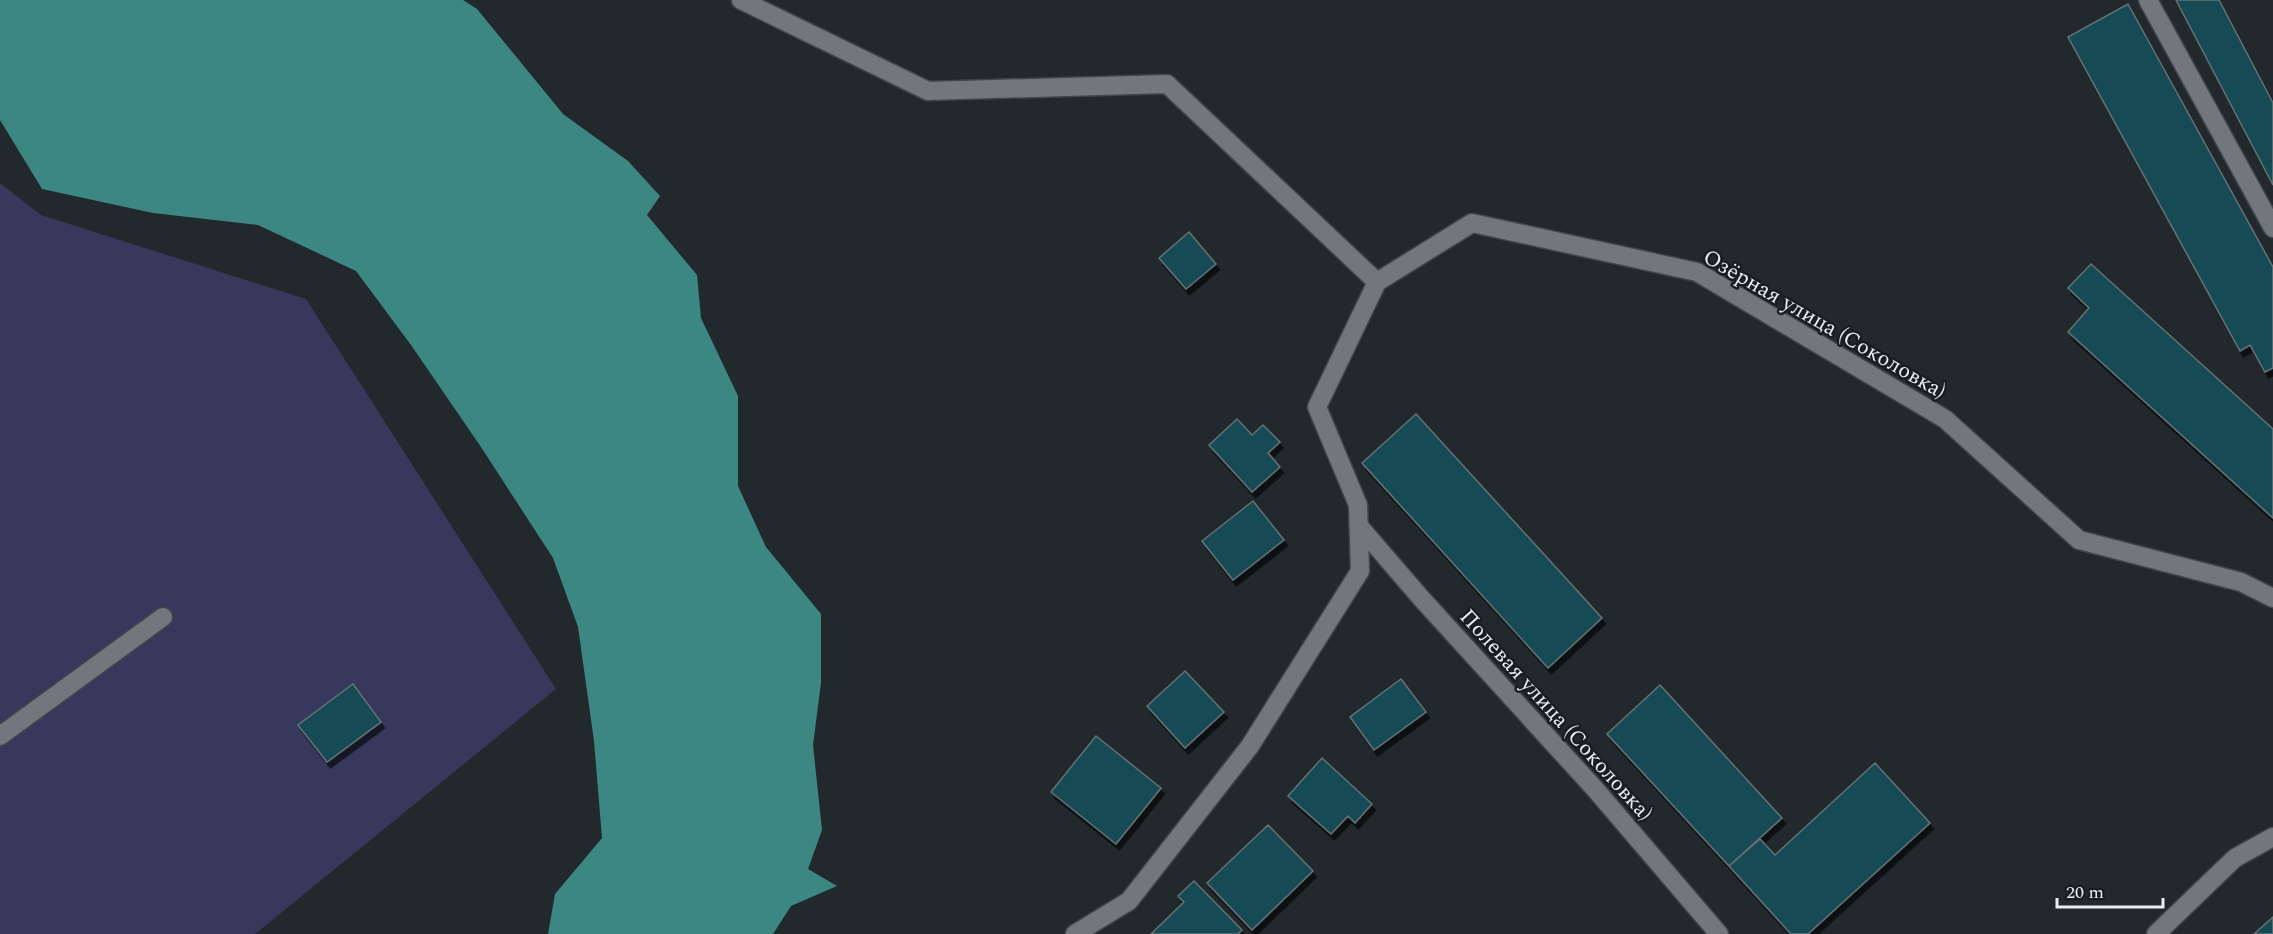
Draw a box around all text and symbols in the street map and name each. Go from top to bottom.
street label: Озёрная улица (Соколовка) [1696,241,1952,408]
street label: Полевая улица (Соколовка) [1451,602,1660,828]
scale bar [2057,871,2164,909]
text: 20 m [2066,879,2104,906]

